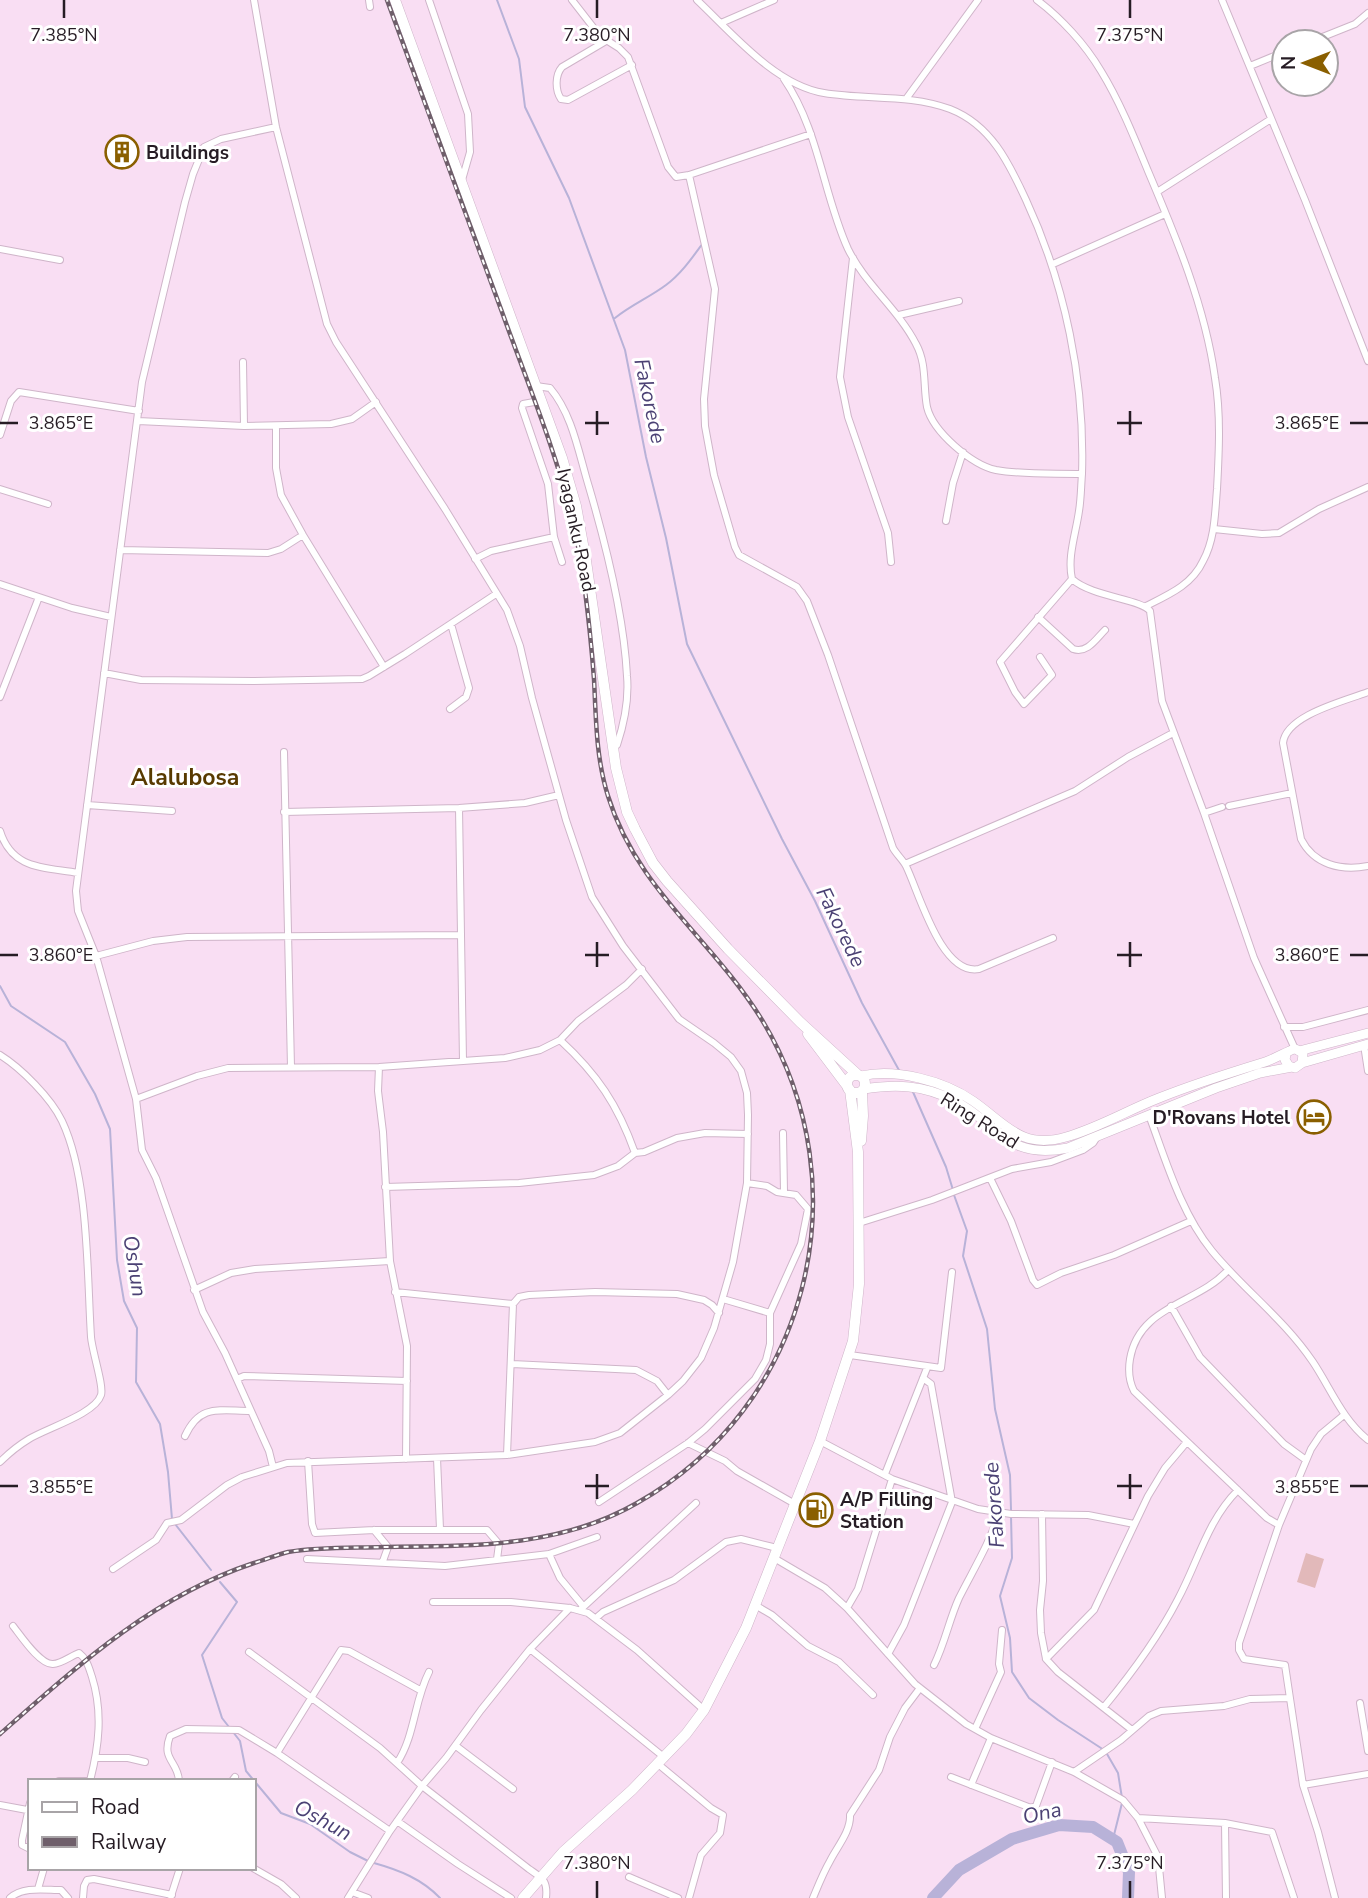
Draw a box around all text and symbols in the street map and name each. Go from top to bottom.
text: 7.385°N [30,23,98,47]
text: 7.380°N [563,23,631,47]
text: 7.375°N [1096,23,1164,47]
north arrow [1270,28,1340,98]
text: N [1276,56,1302,70]
building icon: Buildings [103,133,141,171]
place label: Buildings [146,140,229,166]
water label: Fakorede [627,356,673,446]
text: 3.865°E [29,411,93,435]
text: 3.865°E [1275,411,1339,435]
street label: Iyaganku Road [550,466,602,594]
district label: Alalubosa [131,762,239,793]
water label: Fakorede [810,882,872,972]
text: 3.860°E [29,943,93,967]
text: 3.860°E [1275,943,1339,967]
street label: Ring Road [935,1086,1024,1155]
hotel icon: D'Rovans Hotel [1295,1098,1333,1136]
place label: D'Rovans Hotel [1153,1105,1290,1131]
water label: Oshun [116,1233,154,1299]
water label: Fakorede [977,1461,1011,1549]
text: 3.855°E [29,1475,93,1499]
text: 3.855°E [1275,1475,1339,1499]
place label: A/P Filling Station [840,1487,933,1535]
fuel station icon: A/P Filling Station [797,1491,835,1529]
legend [28,1779,256,1870]
text: Road [91,1793,140,1821]
water label: Oshun [289,1793,357,1847]
water label: Ona [1020,1795,1064,1831]
text: Railway [91,1828,166,1856]
text: 7.380°N [563,1851,631,1875]
text: 7.375°N [1096,1851,1164,1875]

